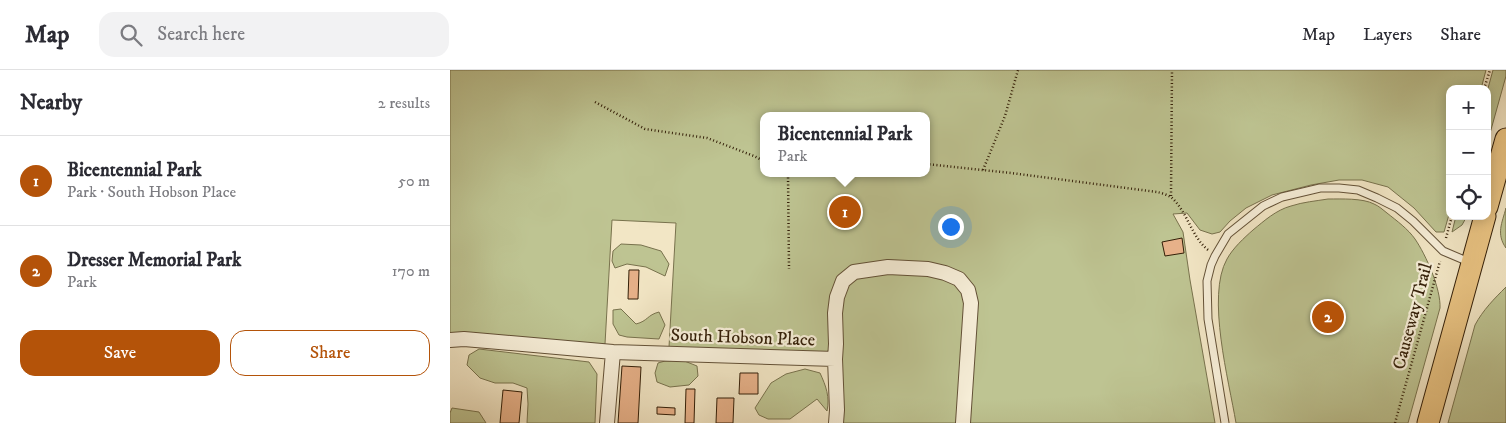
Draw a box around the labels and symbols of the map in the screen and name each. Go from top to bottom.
pin: 1 [829,193,861,231]
your location [938,214,964,240]
street label: Causeway Trail [1388,260,1438,372]
pin: 2 [1312,298,1344,336]
street label: South Hobson Place [670,324,816,352]

